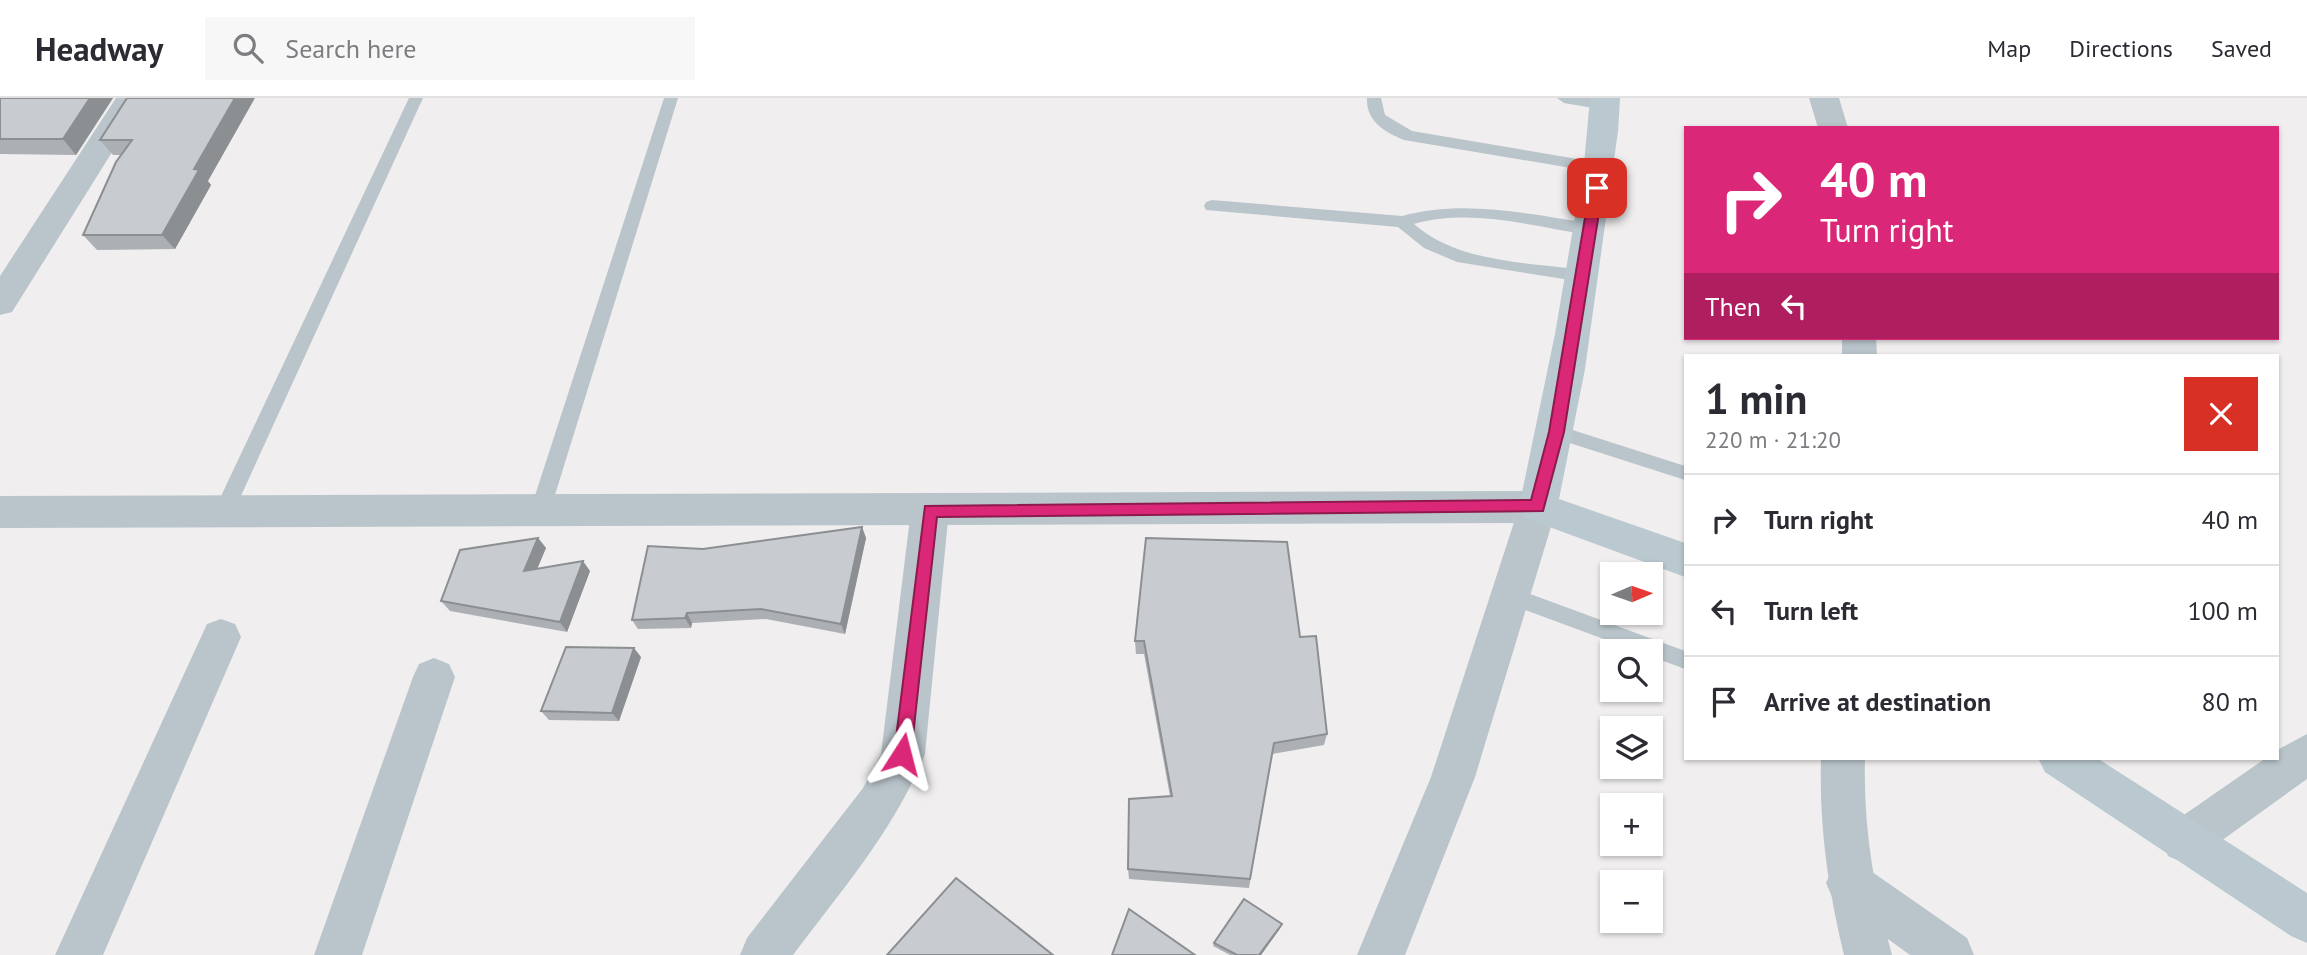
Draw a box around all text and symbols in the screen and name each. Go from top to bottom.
search box [205,17,695,80]
text: Headway [35,27,163,70]
icon: search [229,29,267,67]
text: Search here [285,32,416,65]
text: Map [1987,33,2031,64]
text: Directions [2069,33,2173,64]
text: Saved [2211,33,2272,64]
text: 40 m [1820,147,1927,211]
icon: right [1705,154,1796,245]
pin [1567,158,1627,218]
icon: arrive [1578,169,1616,207]
text: Turn right [1820,209,1954,251]
icon: left [1775,287,1813,325]
text: Then [1705,290,1761,323]
text: 1 min [1705,371,1807,426]
button: close [2184,377,2258,451]
text: 220 m · 21:20 [1705,425,1841,454]
icon: right [1705,501,1743,539]
text: Turn right [1764,503,1873,536]
text: 40 m [2202,503,2258,536]
north arrow [1600,562,1662,625]
map controls [1600,562,1663,933]
icon: left [1705,592,1743,630]
text: Turn left [1764,594,1858,627]
text: 100 m [2187,594,2258,627]
button: search [1600,639,1663,702]
icon: arrive [1705,683,1743,721]
text: Arrive at destination [1764,685,1991,718]
text: 80 m [2202,685,2258,718]
button: layers [1600,716,1663,779]
position arrow [865,717,939,791]
button: + [1600,793,1663,856]
button: − [1600,870,1663,933]

